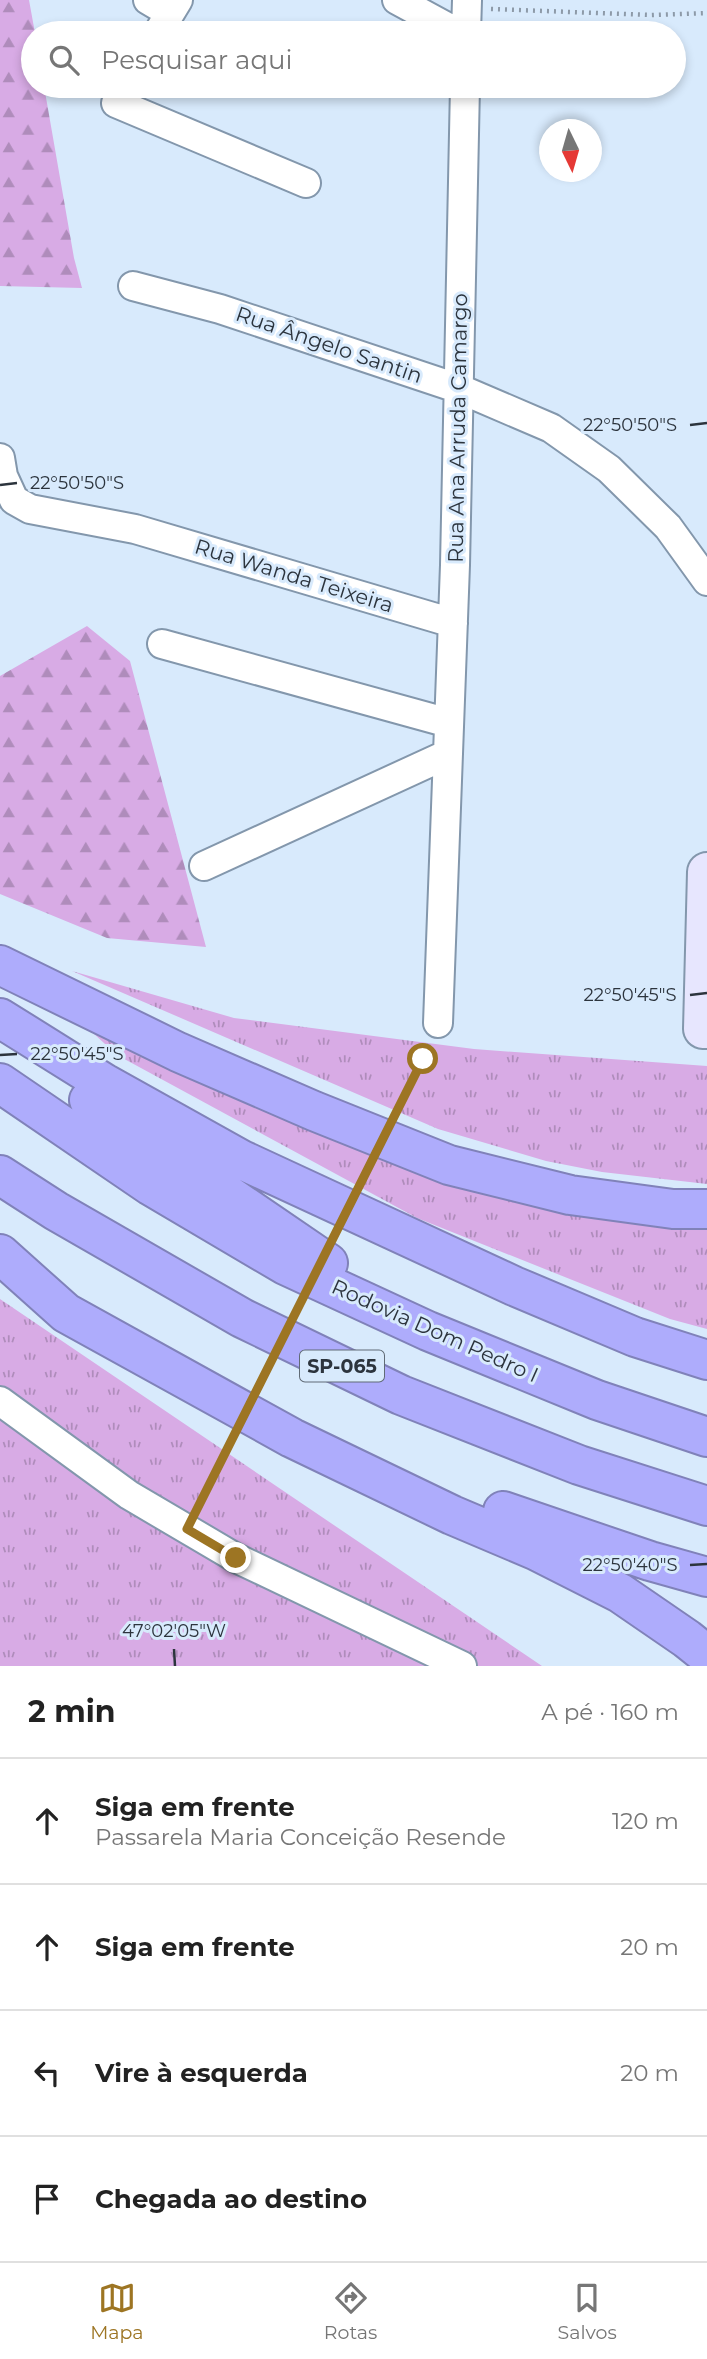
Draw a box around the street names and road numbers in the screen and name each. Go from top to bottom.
street label: Rua Ana Arruda Camargo [443,293,472,563]
street label: Rua Ângelo Santin [233,301,426,388]
street label: Rua Wanda Teixeira [192,533,397,618]
street label: Rodovia Dom Pedro I [328,1274,542,1387]
road number: SP-065 [300,1350,384,1382]

